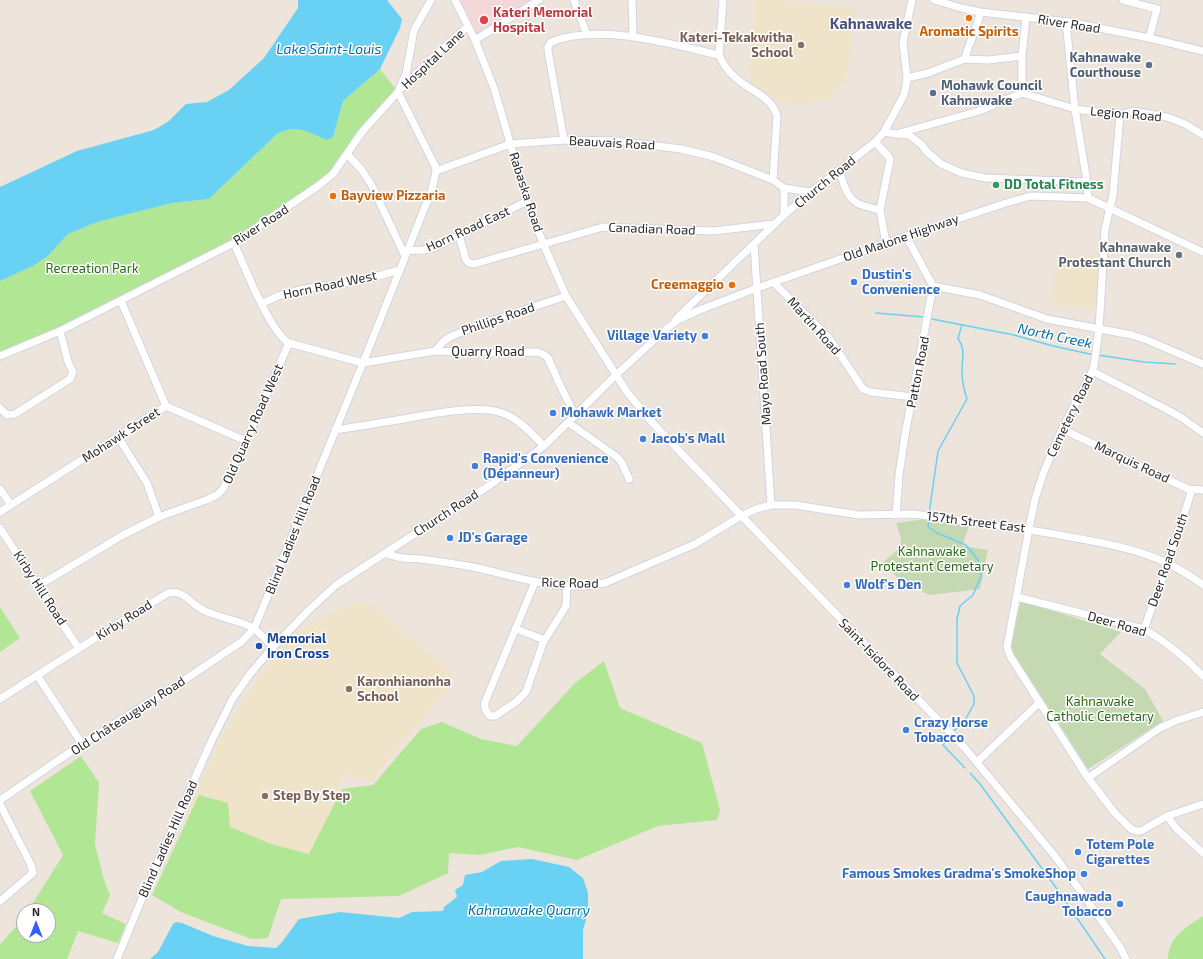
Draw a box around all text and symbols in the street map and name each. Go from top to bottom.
place label: Kateri Memorial Hospital [493,5,592,36]
street label: River Road [1037,11,1101,37]
marker: Aromatic Spirits [964,13,974,23]
marker: Kateri Memorial Hospital [478,14,490,26]
district label: Kahnawake [830,15,912,33]
place label: Aromatic Spirits [919,24,1019,40]
street label: Hospital Lane [398,26,468,92]
place label: Kateri-Tekakwitha School [680,30,793,61]
marker: Kateri-Tekakwitha School [796,40,806,50]
water label: Lake Saint-Louis [276,41,382,57]
place label: Kahnawake Courthouse [1070,50,1141,81]
marker: Kahnawake Courthouse [1144,60,1154,70]
place label: Mohawk Council Kahnawake [941,78,1042,109]
marker: Mohawk Council Kahnawake [928,88,938,98]
street label: Legion Road [1090,103,1162,125]
street label: Beauvais Road [569,133,655,153]
street label: Rabaska Road [506,150,546,234]
street label: Church Road [791,153,859,211]
place label: DD Total Fitness [1004,177,1104,193]
marker: DD Total Fitness [991,180,1001,190]
place label: Bayview Pizzaria [341,188,445,204]
marker: Bayview Pizzaria [328,191,338,201]
street label: River Road [230,201,292,249]
street label: Horn Road East [424,203,512,255]
street label: Old Malone Highway [841,211,961,265]
street label: Canadian Road [608,220,696,238]
place label: Kahnawake Protestant Church [1059,240,1171,271]
marker: Kahnawake Protestant Church [1174,250,1184,260]
park label: Recreation Park [45,261,139,277]
street label: Horn Road West [282,267,378,303]
place label: Dustin's Convenience [862,267,940,298]
place label: Creemaggio [651,277,724,293]
marker: Dustin's Convenience [849,277,859,287]
marker: Creemaggio [727,280,737,290]
street label: Martin Road [784,294,844,358]
street label: Phillips Road [459,299,537,339]
water label: North Creek [1016,320,1094,352]
street label: Mayo Road South [752,322,774,426]
place label: Village Variety [607,328,697,344]
marker: Village Variety [700,331,710,341]
street label: Patton Road [903,335,933,409]
street label: Quarry Road [451,344,525,360]
street label: Old Quarry Road West [219,362,287,486]
street label: Cemetery Road [1043,372,1097,460]
street label: Mohawk Street [79,404,163,466]
place label: Mohawk Market [561,405,661,421]
marker: Mohawk Market [548,408,558,418]
place label: Jacob's Mall [651,431,725,447]
marker: Jacob's Mall [638,434,648,444]
street label: Marquis Road [1092,438,1172,486]
place label: Rapid's Convenience (Dépanneur) [483,451,609,482]
marker: Rapid's Convenience (Dépanneur) [470,461,480,471]
street label: Blind Ladies Hill Road [262,473,324,597]
street label: Church Road [411,486,481,540]
street label: 157th Street East [926,508,1026,536]
street label: Deer Road South [1145,511,1191,609]
place label: JD's Garage [458,530,528,546]
marker: JD's Garage [445,533,455,543]
park label: Kahnawake Protestant Cemetary [870,544,994,575]
street label: Kirby Hill Road [10,548,70,628]
street label: Rice Road [541,575,599,591]
place label: Wolf's Den [855,577,921,593]
marker: Wolf's Den [842,580,852,590]
street label: Kirby Road [93,597,155,643]
street label: Deer Road [1086,608,1148,640]
street label: Saint-Isidore Road [836,615,922,705]
place label: Memorial Iron Cross [267,631,329,662]
marker: Memorial Iron Cross [254,641,264,651]
street label: Old Châteauguay Road [68,673,188,759]
place label: Karonhianonha School [357,674,451,705]
marker: Karonhianonha School [344,684,354,694]
park label: Kahnawake Catholic Cemetary [1046,694,1154,725]
place label: Crazy Horse Tobacco [914,715,988,746]
marker: Crazy Horse Tobacco [901,725,911,735]
street label: Blind Ladies Hill Road [135,778,201,900]
place label: Step By Step [273,788,350,804]
marker: Step By Step [260,791,270,801]
place label: Totem Pole Cigarettes [1086,837,1154,868]
marker: Totem Pole Cigarettes [1073,847,1083,857]
place label: Famous Smokes Gradma's SmokeShop [842,866,1076,882]
marker: Famous Smokes Gradma's SmokeShop [1079,869,1089,879]
place label: Caughnawada Tobacco [1025,889,1112,920]
marker: Caughnawada Tobacco [1115,899,1125,909]
water label: Kahnawake Quarry [468,902,590,918]
north arrow [16,903,56,943]
text: N [32,905,40,918]

